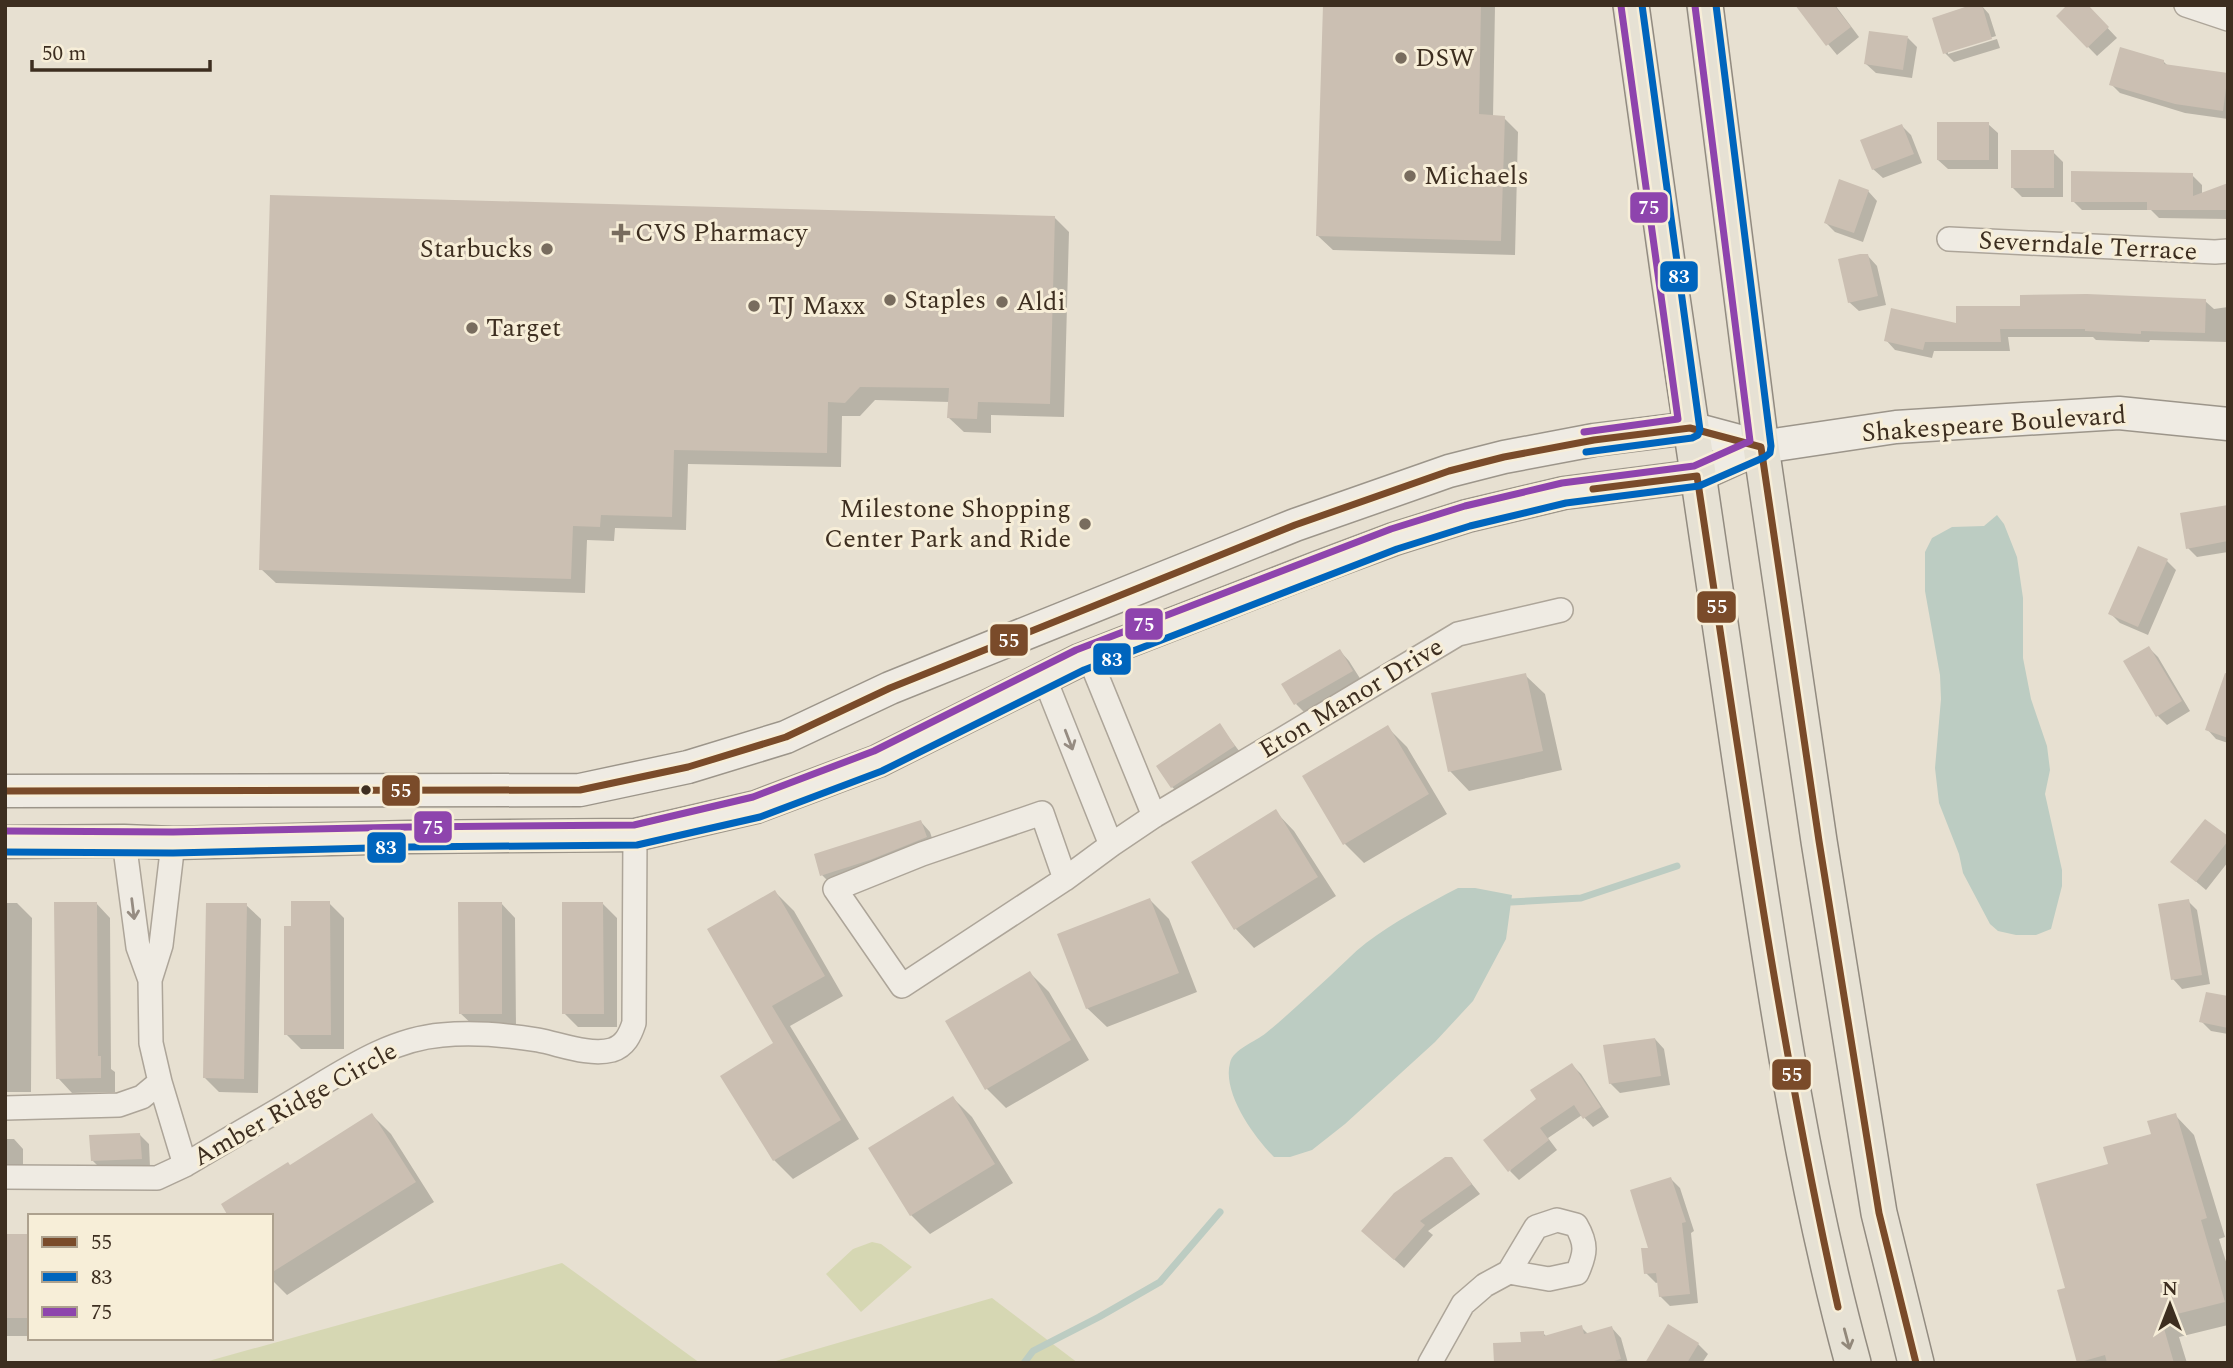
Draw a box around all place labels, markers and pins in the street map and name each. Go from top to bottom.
place label: DSW [1415,38,1475,78]
marker: DSW [1393,50,1409,66]
place label: Michaels [1424,156,1529,196]
marker: Michaels [1402,168,1418,184]
place label: CVS Pharmacy [635,213,809,253]
marker: CVS Pharmacy [613,225,629,241]
place label: Starbucks [420,229,533,269]
marker: Starbucks [539,241,555,257]
place label: Staples [904,280,986,320]
place label: Aldi [1016,282,1066,322]
place label: TJ Maxx [768,286,866,326]
marker: Staples [882,292,898,308]
marker: Aldi [994,294,1010,310]
marker: TJ Maxx [746,298,762,314]
place label: Target [486,308,561,348]
marker: Target [464,320,480,336]
place label: Milestone Shopping Center Park and Ride [824,489,1071,559]
marker: Milestone Shopping Center Park and Ride [1077,516,1093,532]
unlabelled marker [359,783,373,797]

